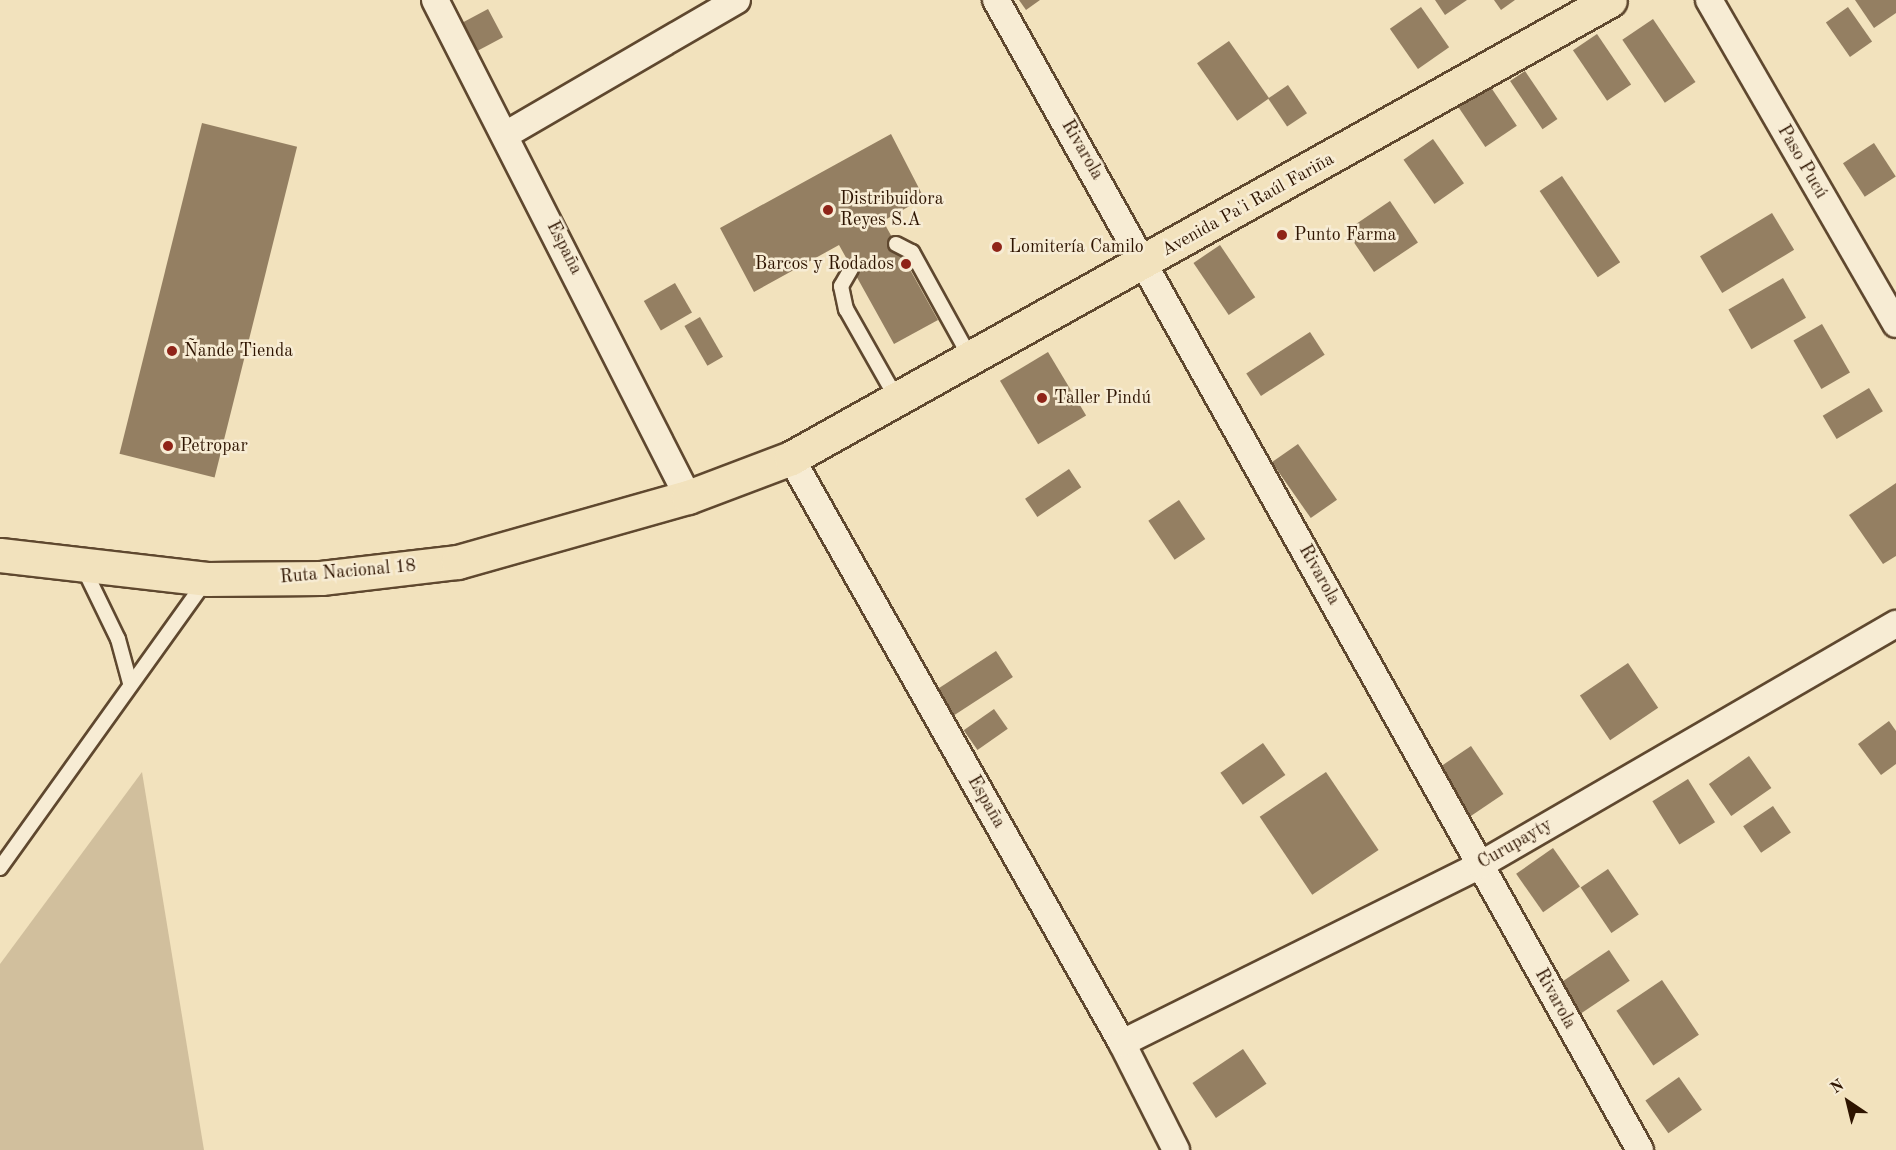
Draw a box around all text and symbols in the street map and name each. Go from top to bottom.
street label: Rivarola [1056,116,1108,184]
street label: Paso Pucú [1772,121,1832,203]
street label: Avenida Pa'i Raúl Fariña [1158,149,1338,261]
place label: Distribuidora Reyes S.A [840,189,944,232]
marker: Distribuidora Reyes S.A [821,203,835,217]
street label: España [541,218,587,278]
place label: Punto Farma [1294,224,1396,246]
marker: Punto Farma [1275,228,1289,242]
place label: Lomitería Camilo [1009,236,1144,258]
marker: Lomitería Camilo [990,240,1004,254]
place label: Barcos y Rodados [755,253,894,275]
marker: Barcos y Rodados [899,257,913,271]
place label: Ñande Tienda [184,340,293,362]
marker: Ñande Tienda [165,344,179,358]
place label: Taller Pindú [1054,387,1151,409]
marker: Taller Pindú [1035,391,1049,405]
place label: Petropar [180,435,248,457]
marker: Petropar [161,439,175,453]
street label: Rivarola [1294,541,1344,609]
street label: Ruta Nacional 18 [279,555,417,589]
street label: España [962,772,1010,832]
street label: Curupayty [1474,814,1556,874]
street label: Rivarola [1530,965,1580,1033]
north arrow [1818,1072,1878,1132]
text: N [1828,1077,1847,1097]

